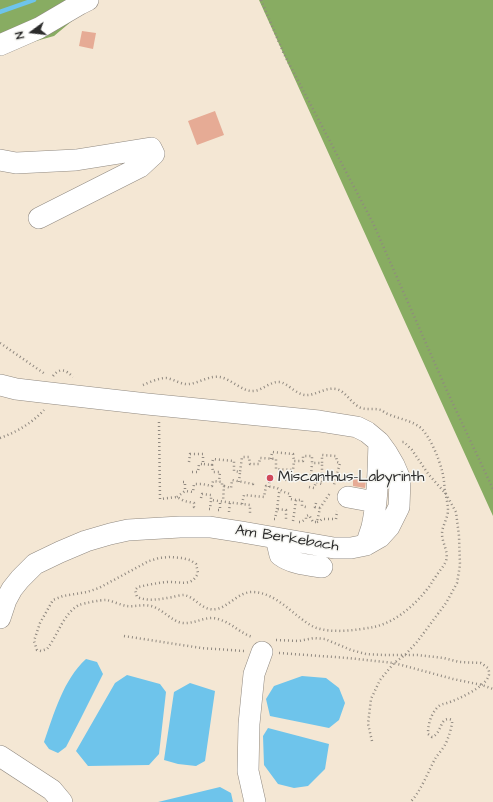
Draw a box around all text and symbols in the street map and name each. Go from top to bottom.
north arrow [12,12,52,52]
text: N [12,30,28,41]
place label: Miscanthus-Labyrinth [278,469,424,487]
marker: Miscanthus-Labyrinth [265,473,275,483]
street label: Am Berkebach [234,522,340,556]

